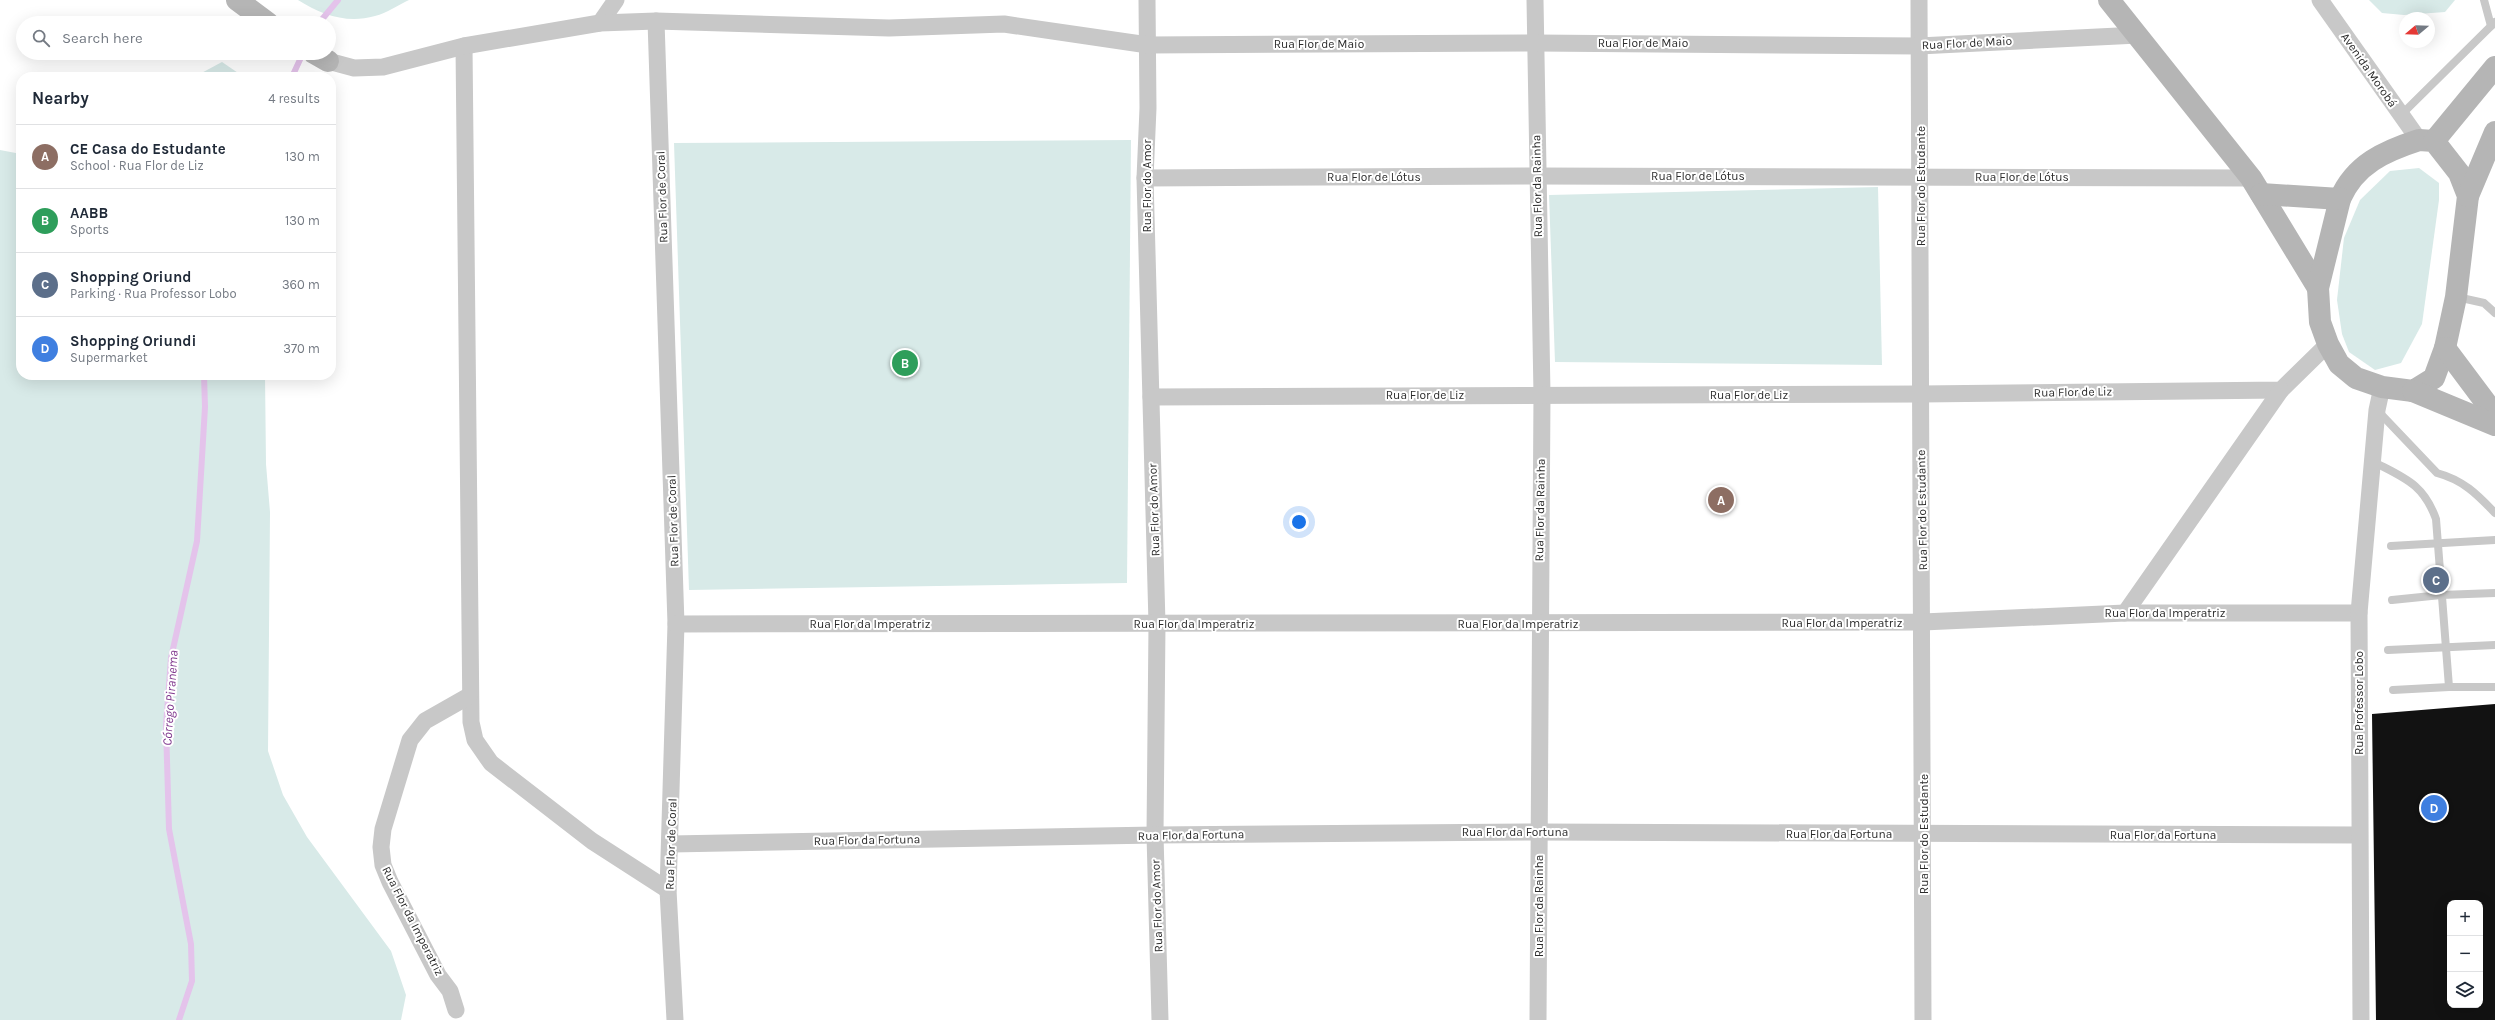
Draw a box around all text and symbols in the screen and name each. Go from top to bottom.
north arrow [2399,12,2435,48]
search box [16,16,336,60]
icon: search [30,27,52,49]
text: Search here [62,29,143,47]
street label: Avenida Morobá [2338,30,2400,110]
street label: Rua Flor de Maio [1921,34,2013,52]
street label: Rua Flor de Maio [1598,36,1688,50]
street label: Rua Flor de Maio [1274,37,1364,51]
text: Nearby [32,88,89,108]
text: 4 results [268,91,320,106]
street label: Rua Flor do Estudante [1914,126,1928,246]
street label: Rua Flor da Rainha [1529,135,1545,237]
street label: Rua Flor do Amor [1140,139,1154,233]
text: CE Casa do Estudante [70,140,226,158]
text: A [41,149,49,164]
text: 130 m [285,149,320,164]
street label: Rua Flor de Coral [653,151,671,243]
text: School · Rua Flor de Liz [70,158,204,173]
street label: Rua Flor de Lótus [1651,169,1745,183]
street label: Rua Flor de Lótus [1327,170,1421,184]
street label: Rua Flor de Lótus [1975,170,2069,184]
text: AABB [70,204,108,222]
text: B [41,213,49,228]
text: 130 m [285,213,320,228]
text: Sports [70,222,109,237]
text: Shopping Oriund [70,268,192,286]
text: C [41,277,49,292]
text: 360 m [282,277,320,292]
text: Parking · Rua Professor Lobo [70,286,237,301]
text: Shopping Oriundi [70,332,196,350]
text: D [41,341,49,356]
text: 370 m [283,341,320,356]
pin: B [892,348,918,378]
text: Supermarket [70,350,148,365]
street label: Rua Flor de Liz [2034,384,2113,400]
street label: Rua Flor de Liz [1386,388,1465,402]
street label: Rua Flor de Liz [1710,388,1789,402]
street label: Rua Flor do Estudante [1914,450,1930,570]
street label: Rua Flor da Rainha [1532,459,1548,561]
street label: Rua Flor do Amor [1145,463,1163,557]
street label: Rua Flor de Coral [664,475,682,567]
pin: A [1708,485,1734,515]
your location [1289,512,1309,532]
pin: C [2423,565,2449,595]
street label: Rua Flor da Imperatriz [2105,606,2226,620]
street label: Rua Flor da Imperatriz [1782,616,1903,630]
street label: Rua Flor da Imperatriz [810,617,931,631]
street label: Rua Flor da Imperatriz [1134,617,1255,631]
street label: Rua Flor da Imperatriz [1458,617,1579,631]
water label: Córrego Piranema [159,649,181,746]
street label: Rua Professor Lobo [2352,651,2366,755]
street label: Rua Flor do Estudante [1917,774,1931,894]
pin: D [2421,793,2447,823]
street label: Rua Flor de Coral [662,798,680,890]
street label: Rua Flor da Fortuna [1462,825,1568,839]
street label: Rua Flor da Fortuna [1138,827,1244,843]
street label: Rua Flor da Fortuna [1786,827,1892,841]
street label: Rua Flor da Fortuna [2110,828,2216,842]
street label: Rua Flor da Fortuna [814,832,920,848]
street label: Rua Flor da Rainha [1532,855,1546,957]
street label: Rua Flor do Amor [1148,859,1166,953]
street label: Rua Flor da Imperatriz [379,864,447,978]
map controls [2447,900,2483,1008]
button: + [2447,900,2483,936]
button: − [2447,936,2483,972]
button: layers [2447,972,2483,1008]

